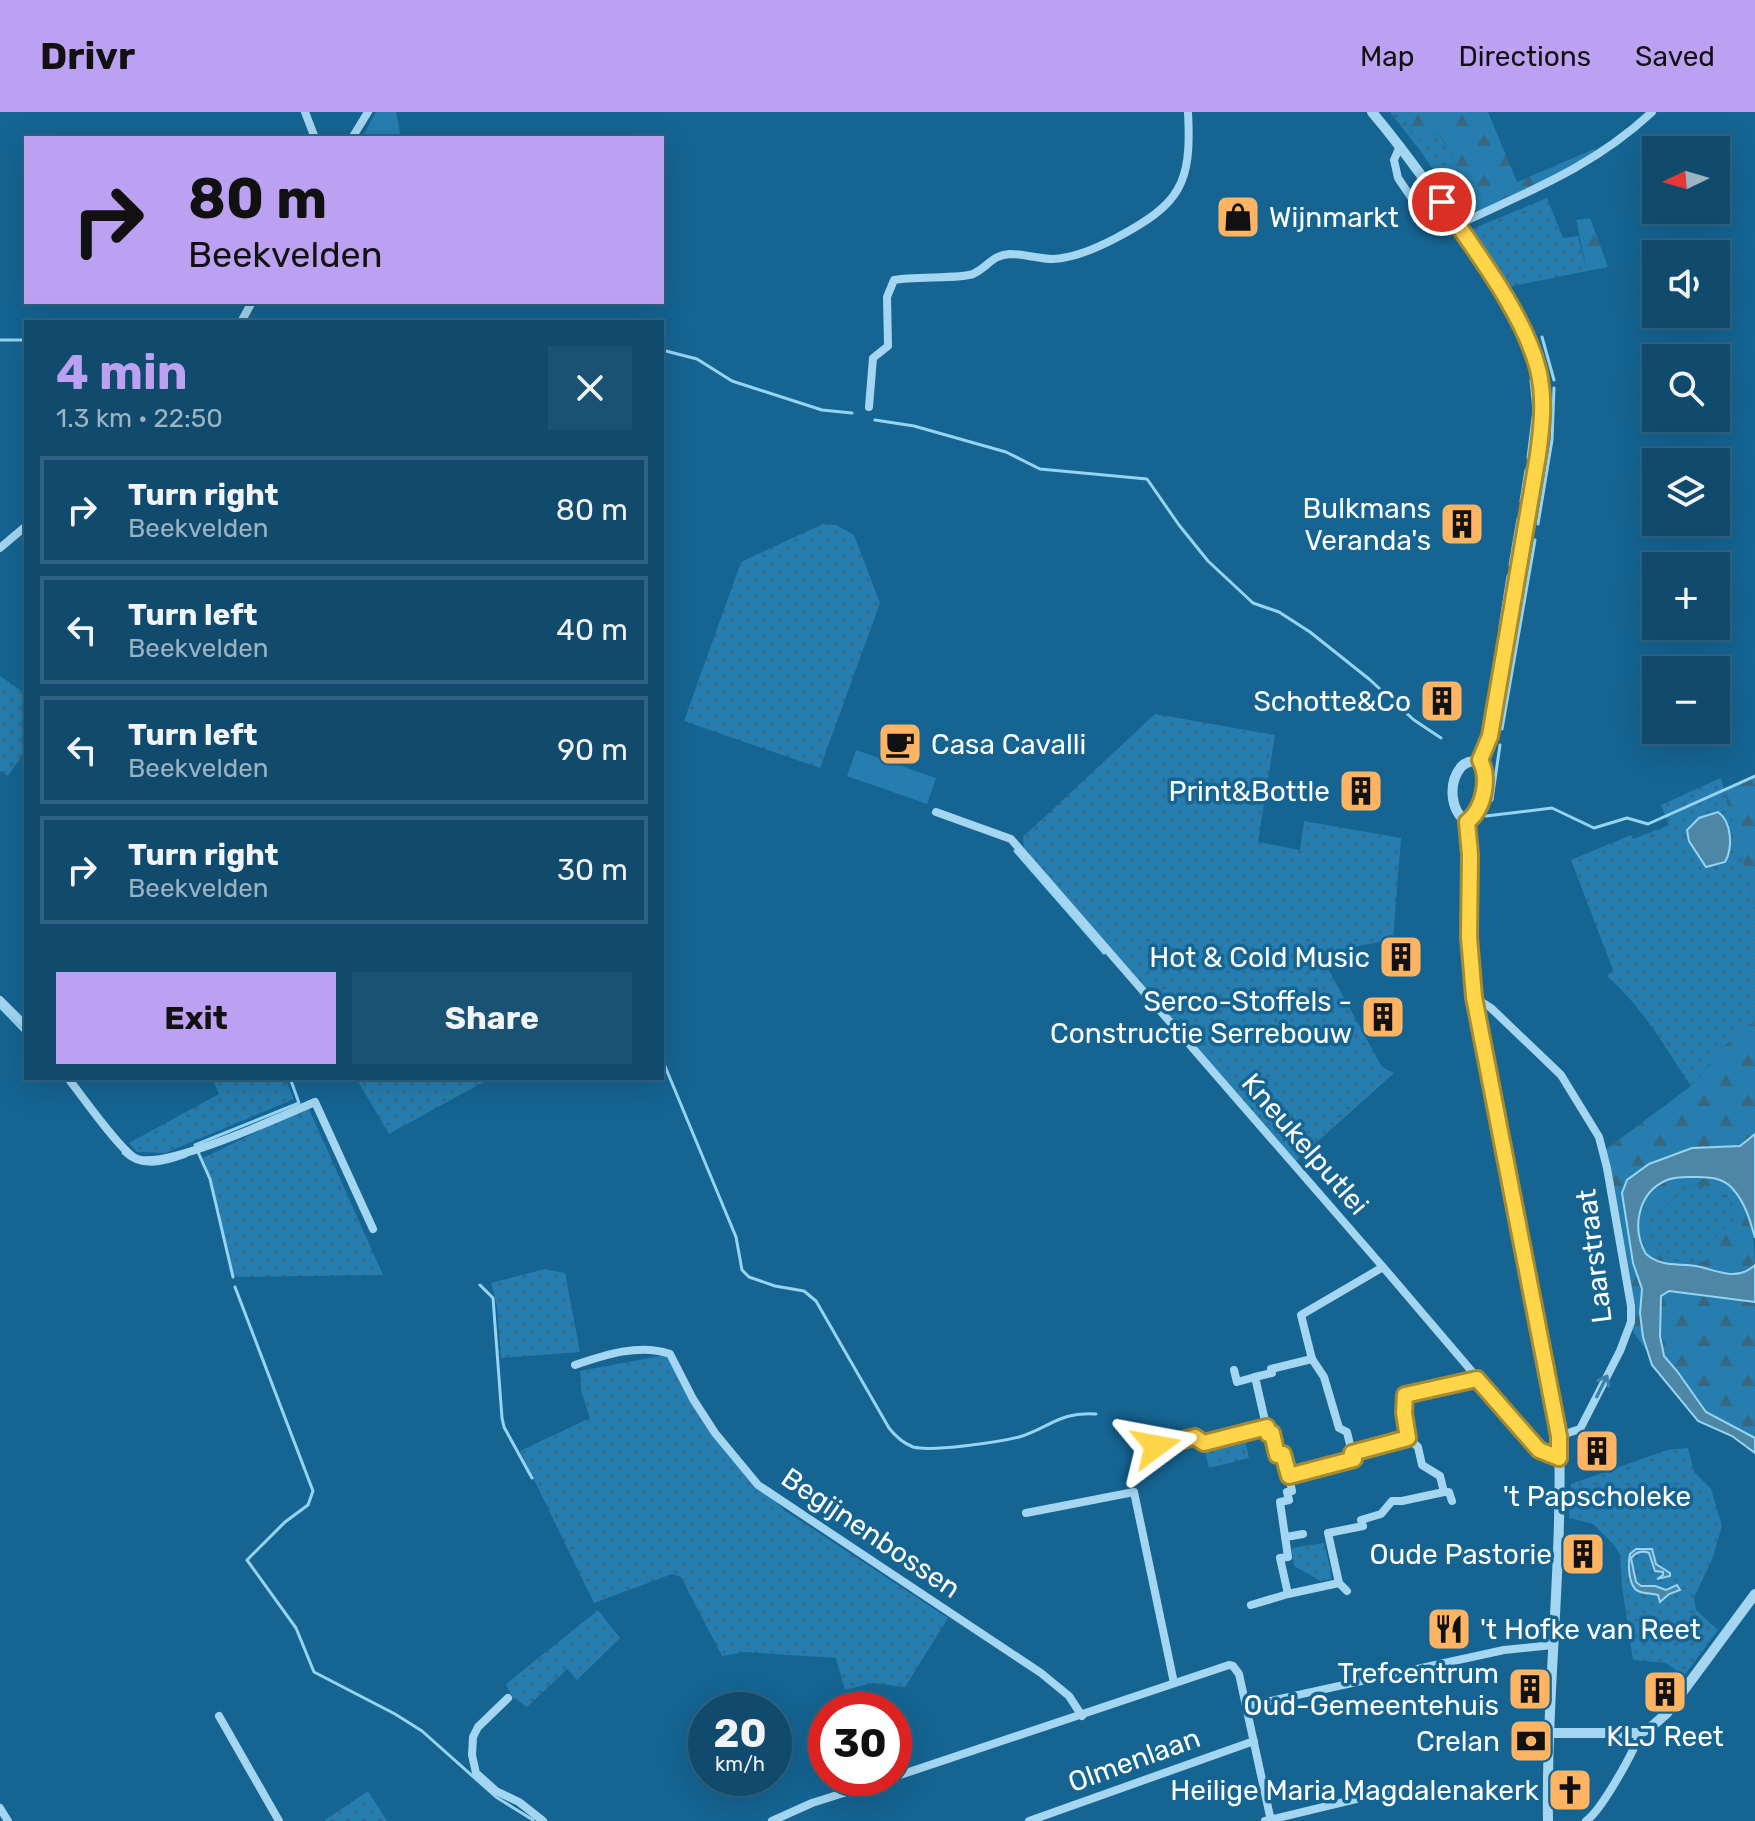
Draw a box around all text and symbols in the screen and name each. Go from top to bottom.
text: Drivr [40,33,135,79]
text: Map [1360,40,1414,73]
text: Directions [1458,40,1591,73]
text: Saved [1635,40,1715,73]
north arrow [1642,136,1730,224]
map controls [1642,136,1730,744]
text: 80 m [188,166,327,232]
icon: right [56,168,160,272]
pin [1408,168,1476,236]
icon: arrive [1420,180,1464,224]
shop icon: Wijnmarkt [1214,193,1262,241]
place label: Wijnmarkt [1269,201,1399,234]
text: Beekvelden [188,233,383,276]
button: sound [1642,240,1730,328]
text: 4 min [56,344,188,401]
button: search [1642,344,1730,432]
button: close [548,346,632,430]
text: 1.3 km · 22:50 [56,403,223,434]
button: layers [1642,448,1730,536]
text: Turn right [128,477,279,513]
icon: right [60,488,104,532]
text: 80 m [556,492,628,528]
place label: Bulkmans Veranda's [1303,492,1431,557]
building icon: Bulkmans Veranda's [1438,500,1486,548]
text: Beekvelden [128,513,269,544]
button: + [1642,552,1730,640]
text: Turn left [128,597,258,633]
icon: left [60,608,104,652]
text: 40 m [556,612,628,648]
text: Beekvelden [128,633,269,664]
button: − [1642,656,1730,744]
building icon: Schotte&Co [1418,677,1466,725]
place label: Schotte&Co [1253,685,1411,718]
text: Turn left [128,717,258,753]
cafe icon: Casa Cavalli [876,720,924,768]
icon: left [60,728,104,772]
place label: Casa Cavalli [931,728,1086,761]
text: 90 m [557,732,628,768]
text: Beekvelden [128,753,269,784]
building icon: Print&Bottle [1337,767,1385,815]
place label: Print&Bottle [1168,775,1330,808]
text: Turn right [128,837,279,873]
icon: right [60,848,104,892]
text: 30 m [557,852,628,888]
text: Beekvelden [128,873,269,904]
building icon: Hot & Cold Music [1377,933,1425,981]
place label: Hot & Cold Music [1149,941,1370,974]
button: Exit [56,972,336,1064]
button: Share [352,972,632,1064]
place label: Serco-Stoffels - Constructie Serrebouw [1050,985,1352,1050]
building icon: Serco-Stoffels - Constructie Serrebouw [1359,993,1407,1041]
street label: Kneukelputlei [1235,1067,1375,1221]
street label: Laarstraat [1569,1187,1619,1325]
one-way arrow [1595,1375,1611,1399]
position arrow [1114,1404,1198,1488]
building icon: 't Papscholeke [1573,1427,1621,1475]
street label: Begijnenbossen [775,1461,967,1605]
place label: 't Papscholeke [1503,1480,1691,1513]
building icon: Oude Pastorie [1559,1530,1607,1578]
place label: Oude Pastorie [1369,1538,1552,1571]
restaurant icon: 't Hofke van Reet [1425,1605,1473,1653]
place label: 't Hofke van Reet [1480,1613,1701,1646]
place label: Trefcentrum Oud-Gemeentehuis [1244,1657,1499,1722]
building icon: Trefcentrum Oud-Gemeentehuis [1506,1665,1554,1713]
building icon: KLJ Reet [1641,1668,1689,1716]
speed limit sign: 30 [808,1692,912,1796]
text: 20 [713,1710,767,1757]
bank icon: Crelan [1507,1717,1555,1765]
place label: KLJ Reet [1606,1720,1724,1753]
street label: Olmenlaan [1064,1721,1204,1799]
place label: Crelan [1416,1725,1500,1758]
text: km/h [715,1752,765,1776]
church icon: Heilige Maria Magdalenakerk [1546,1766,1594,1814]
place label: Heilige Maria Magdalenakerk [1170,1774,1540,1807]

